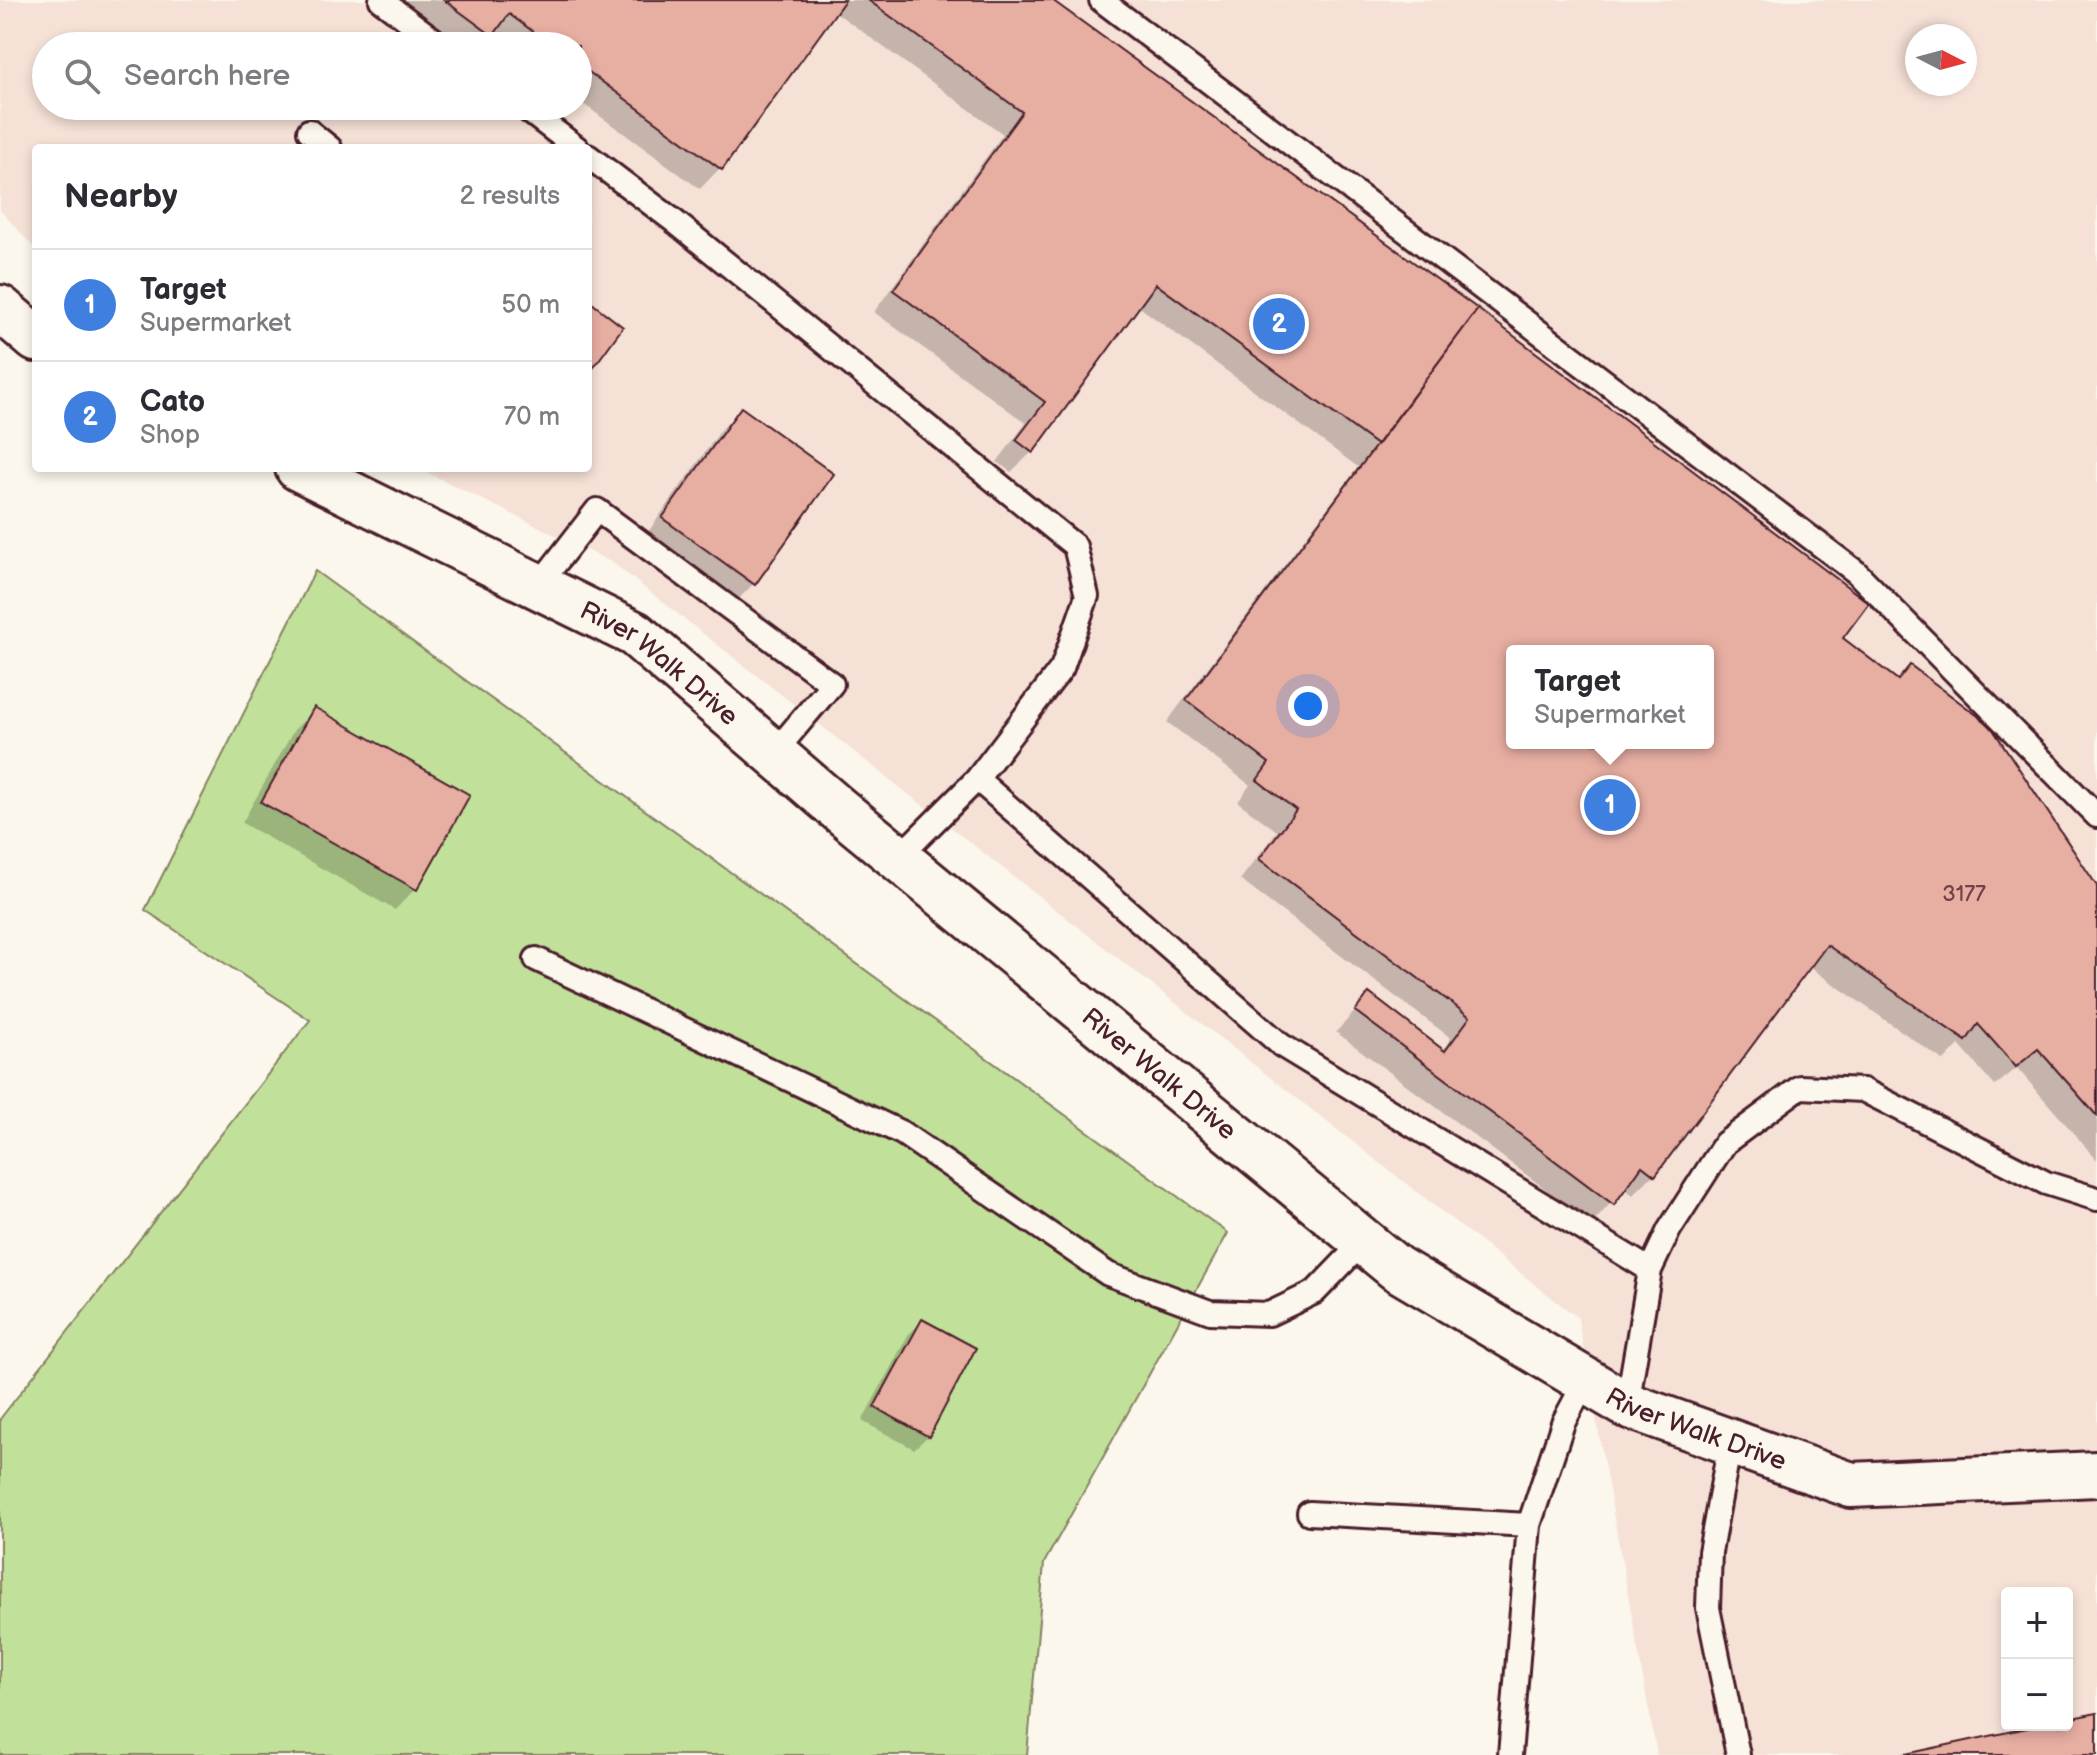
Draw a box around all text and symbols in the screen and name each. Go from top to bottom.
north arrow [1905,24,1977,96]
search box [32,32,592,120]
icon: search [60,54,104,98]
text: Search here [124,58,290,94]
text: Nearby [64,176,178,217]
text: 2 results [460,181,560,212]
text: Target [140,272,227,308]
text: 1 [85,290,95,321]
text: 50 m [501,290,560,321]
pin: 2 [1253,294,1305,354]
text: Supermarket [140,308,291,339]
text: Cato [140,384,205,420]
text: 2 [82,402,98,433]
text: 70 m [503,402,560,433]
text: Shop [140,420,200,451]
street label: River Walk Drive [575,595,744,733]
popup [1506,645,1714,749]
text: Target [1534,664,1621,700]
your location [1288,686,1328,726]
text: Supermarket [1534,700,1686,731]
pin: 1 [1584,775,1636,835]
house number: 3177 [1942,881,1986,908]
street label: River Walk Drive [1075,1002,1242,1147]
street label: River Walk Drive [1599,1382,1790,1478]
map controls [2001,1587,2073,1731]
button: + [2001,1587,2073,1659]
button: − [2001,1659,2073,1731]

